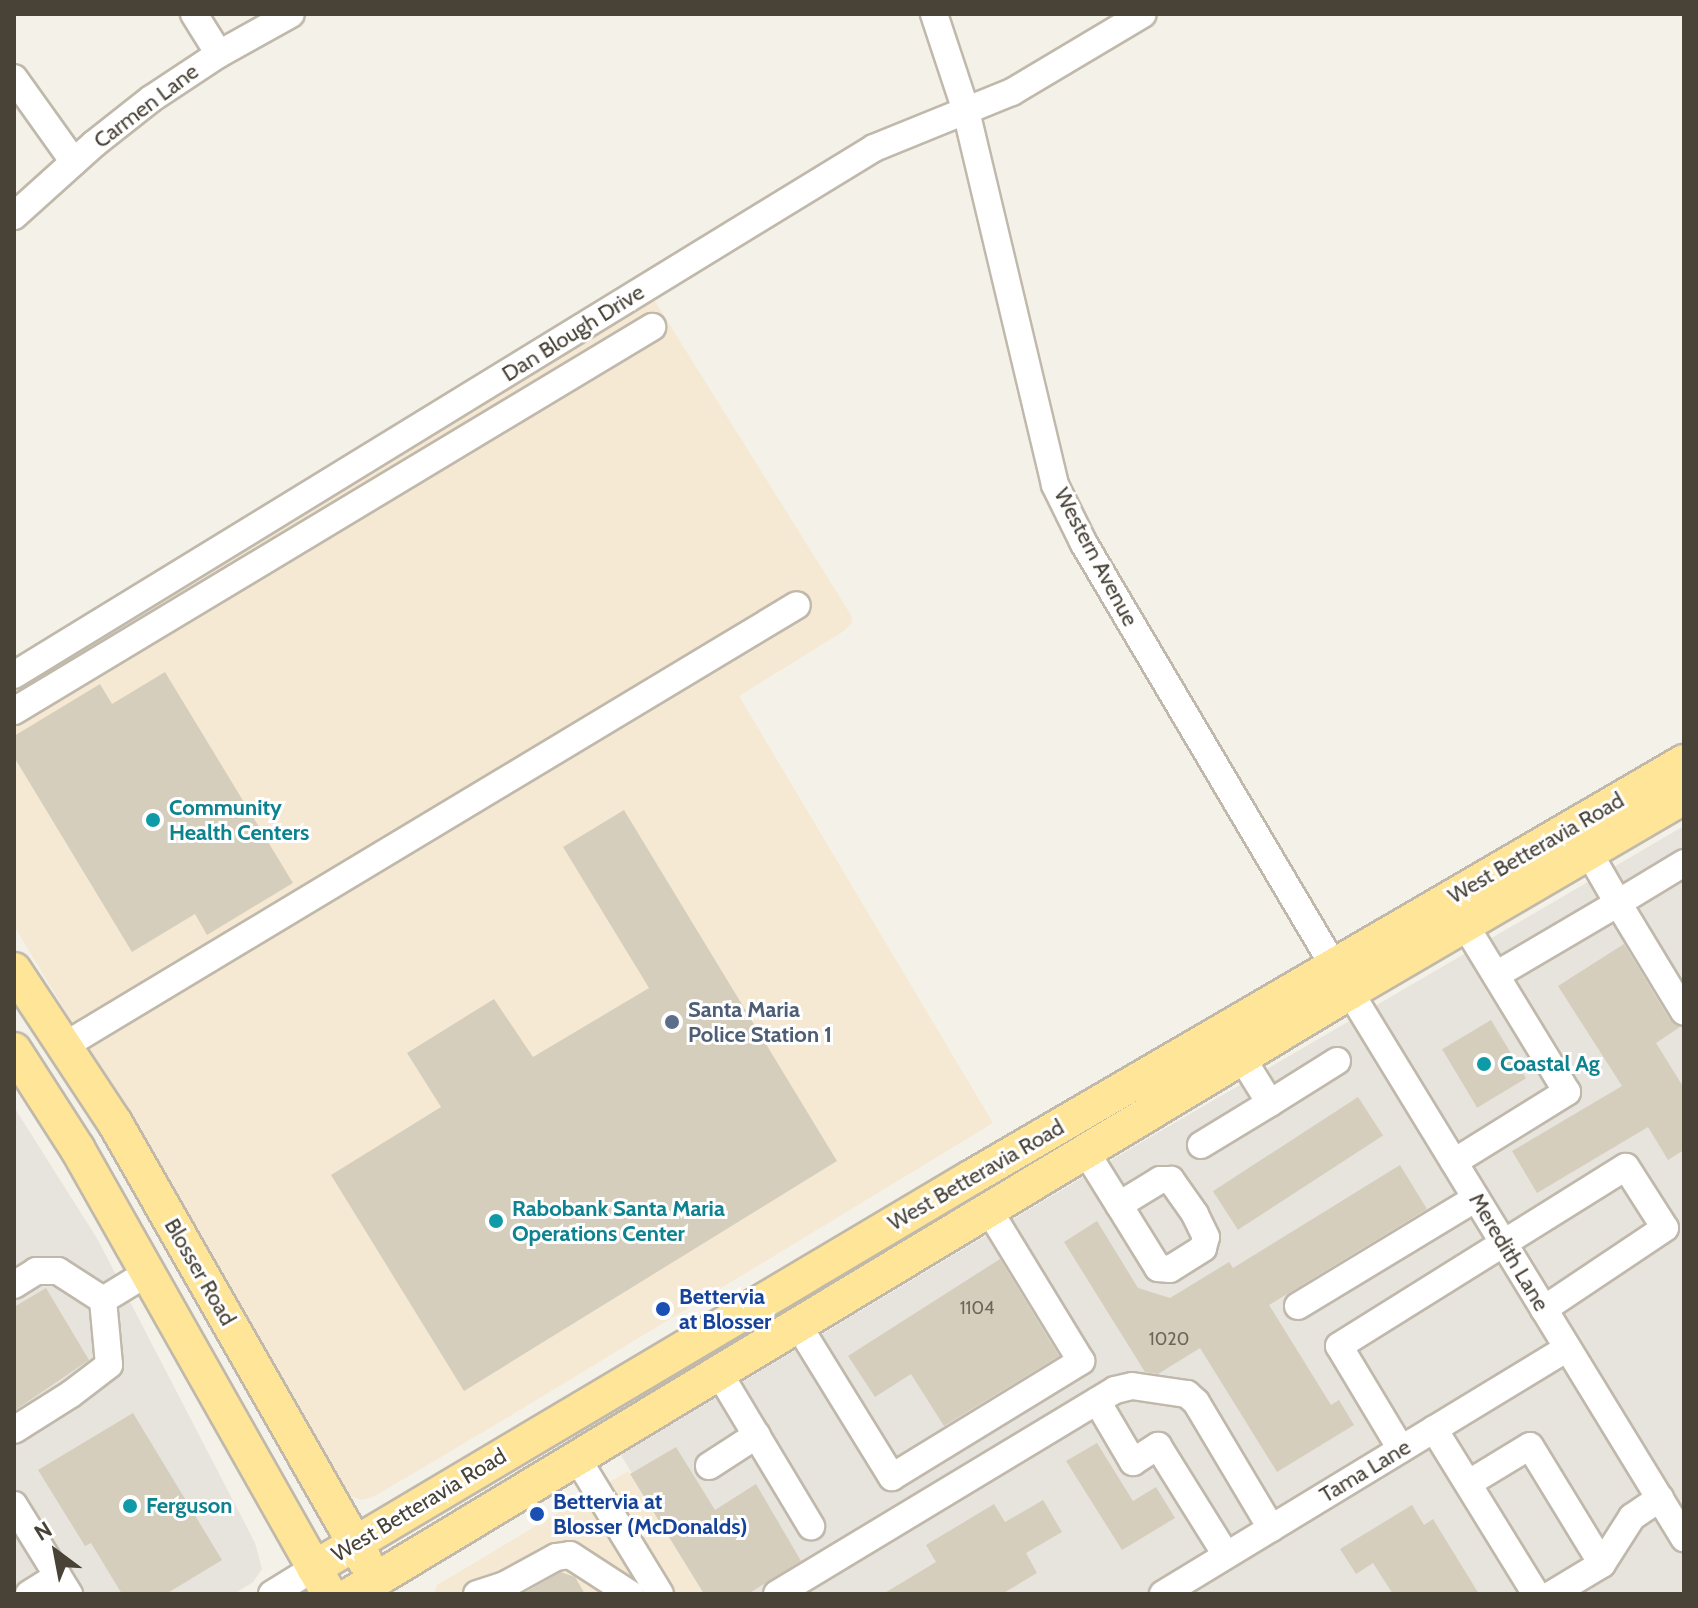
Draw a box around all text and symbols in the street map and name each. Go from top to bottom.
street label: Carmen Lane [89,58,203,154]
street label: Dan Blough Drive [497,279,649,387]
street label: Western Avenue [1048,483,1144,631]
street label: West Betteravia Road [1443,787,1629,909]
place label: Community Health Centers [169,794,309,846]
marker: Community Health Centers [144,811,162,829]
place label: Santa Maria Police Station 1 [688,996,832,1048]
marker: Santa Maria Police Station 1 [663,1013,681,1031]
place label: Coastal Ag [1500,1051,1600,1077]
marker: Coastal Ag [1475,1055,1493,1073]
street label: West Betteravia Road [883,1114,1069,1236]
street label: Meredith Lane [1463,1188,1555,1316]
place label: Rabobank Santa Maria Operations Center [512,1195,725,1246]
marker: Rabobank Santa Maria Operations Center [487,1212,505,1230]
street label: Blosser Road [159,1214,241,1330]
place label: Bettervia at Blosser [679,1283,771,1334]
house number: 1104 [960,1297,994,1319]
marker: Bettervia at Blosser [654,1300,672,1318]
house number: 1020 [1149,1328,1189,1350]
street label: Tama Lane [1315,1434,1415,1508]
street label: West Betteravia Road [327,1442,511,1568]
place label: Bettervia at Blosser (McDonalds) [553,1488,747,1540]
place label: Ferguson [146,1493,232,1519]
marker: Ferguson [121,1497,139,1515]
marker: Bettervia at Blosser (McDonalds) [528,1505,546,1523]
north arrow [16,1512,96,1592]
text: N [29,1516,57,1547]

